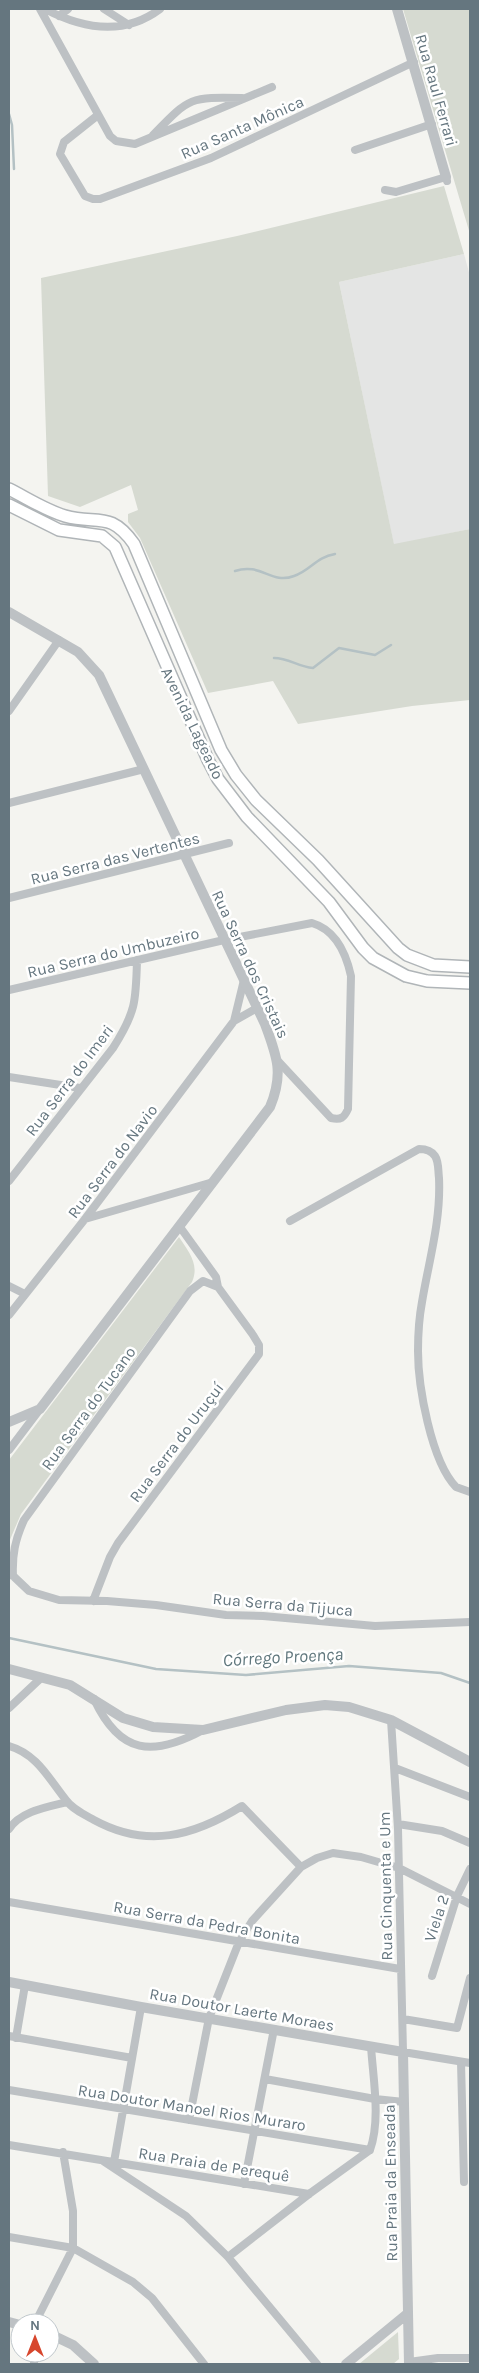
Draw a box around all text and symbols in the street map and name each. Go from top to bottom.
street label: Rua Raul Ferrari [411,32,462,148]
street label: Rua Santa Mônica [178,92,307,163]
street label: Avenida Lageado [157,664,228,782]
street label: Rua Serra das Vertentes [29,828,202,889]
street label: Rua Serra dos Cristais [208,887,293,1041]
street label: Rua Serra do Umbuzeiro [25,923,201,982]
street label: Rua Serra do Imeri [21,1021,117,1140]
street label: Rua Serra do Navio [63,1101,161,1222]
street label: Rua Serra do Tucano [37,1343,140,1474]
street label: Rua Serra do Uruçuí [125,1379,228,1506]
street label: Rua Serra da Tijuca [212,1589,354,1620]
water label: Córrego Proença [222,1643,344,1671]
street label: Rua Cinquenta e Um [375,1811,396,1961]
street label: Viela 2 [420,1892,453,1944]
street label: Rua Serra da Pedra Bonita [112,1897,302,1948]
street label: Rua Doutor Laerte Moraes [148,1984,336,2035]
street label: Rua Doutor Manoel Rios Muraro [77,2080,307,2135]
street label: Rua Praia da Enseada [380,2104,401,2262]
street label: Rua Praia de Perequê [137,2143,291,2186]
north arrow [10,2313,60,2363]
text: N [30,2317,40,2334]

